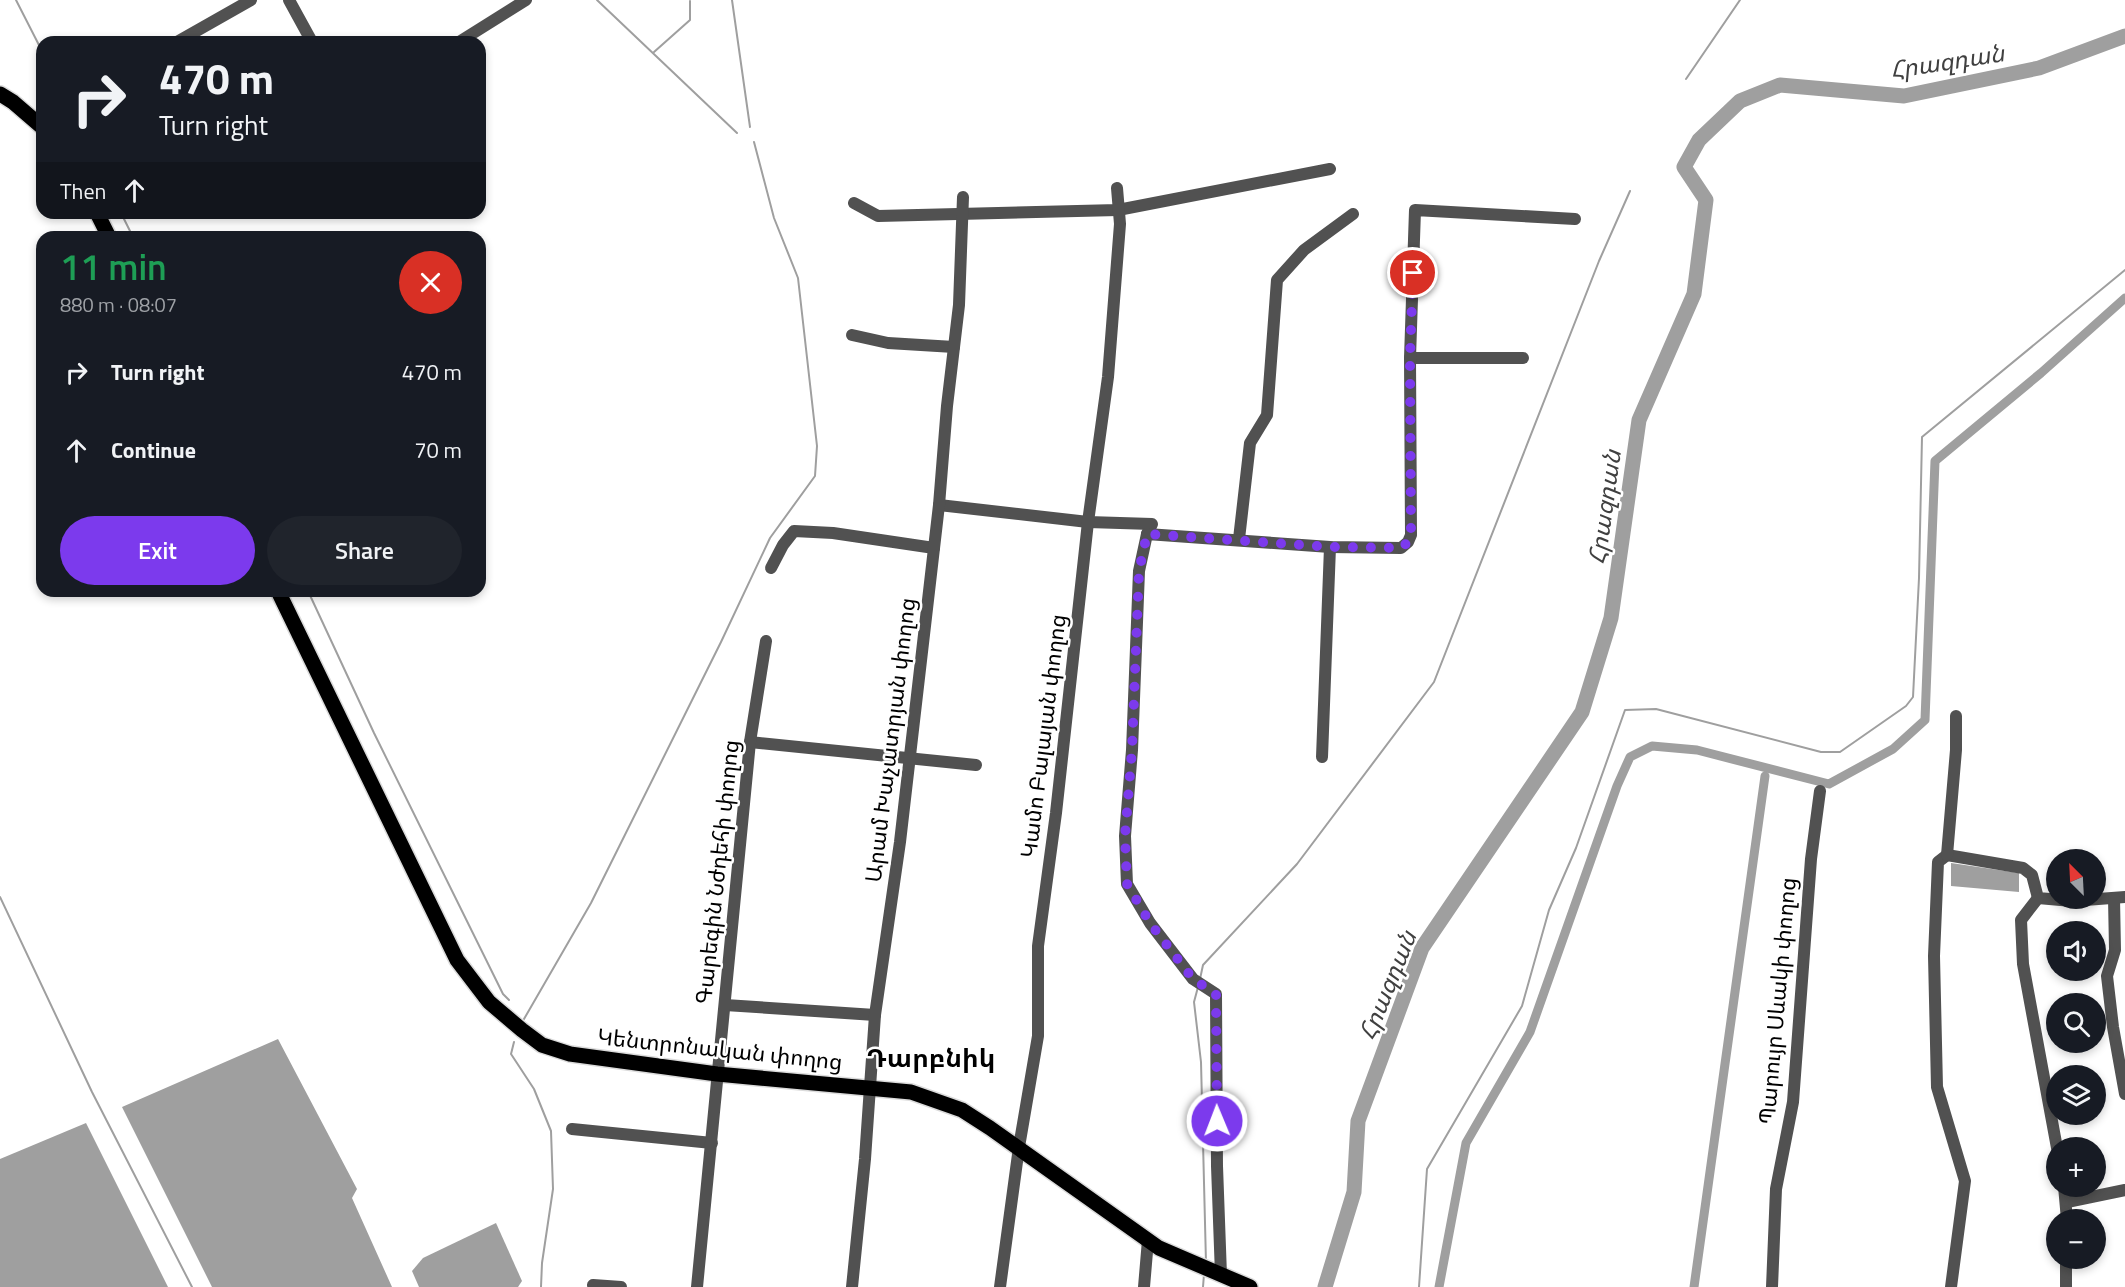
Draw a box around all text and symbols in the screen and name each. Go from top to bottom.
water label: Հրազդան [1887,34,2008,88]
text: 470 m [159,46,274,110]
icon: right [60,60,138,138]
text: Turn right [159,104,268,145]
text: Then [60,174,106,208]
icon: ahead [118,174,151,207]
text: 11 min [60,239,167,294]
pin [1387,247,1438,298]
button: close [399,251,462,314]
icon: arrive [1396,256,1429,289]
text: 880 m · 08:07 [60,289,177,320]
text: Turn right [111,355,205,389]
text: 470 m [402,355,462,389]
icon: right [60,356,93,389]
text: Continue [111,433,196,467]
text: 70 m [414,433,462,467]
icon: ahead [60,434,93,467]
water label: Հրազդան [1578,446,1630,566]
button: Exit [60,516,255,585]
button: Share [267,516,462,585]
street label: Արամ Խաչատրյան փողոց [856,596,924,884]
street label: Կամո Բալայան փողոց [1011,612,1075,860]
street label: Գարեգին Նժդեհի փողոց [686,738,748,1006]
north arrow [2046,849,2106,909]
map controls [2046,849,2106,1269]
street label: Պարույր Սևակի փողոց [1749,876,1805,1126]
button: sound [2046,921,2106,981]
water label: Հրազդան [1349,923,1426,1045]
button: search [2046,993,2106,1053]
street label: Կենտրոնական փողոց [596,1019,844,1079]
district label: Դարբնիկ [867,1038,995,1077]
button: layers [2046,1065,2106,1125]
position arrow [1185,1089,1249,1153]
button: + [2046,1137,2106,1197]
button: − [2046,1209,2106,1269]

